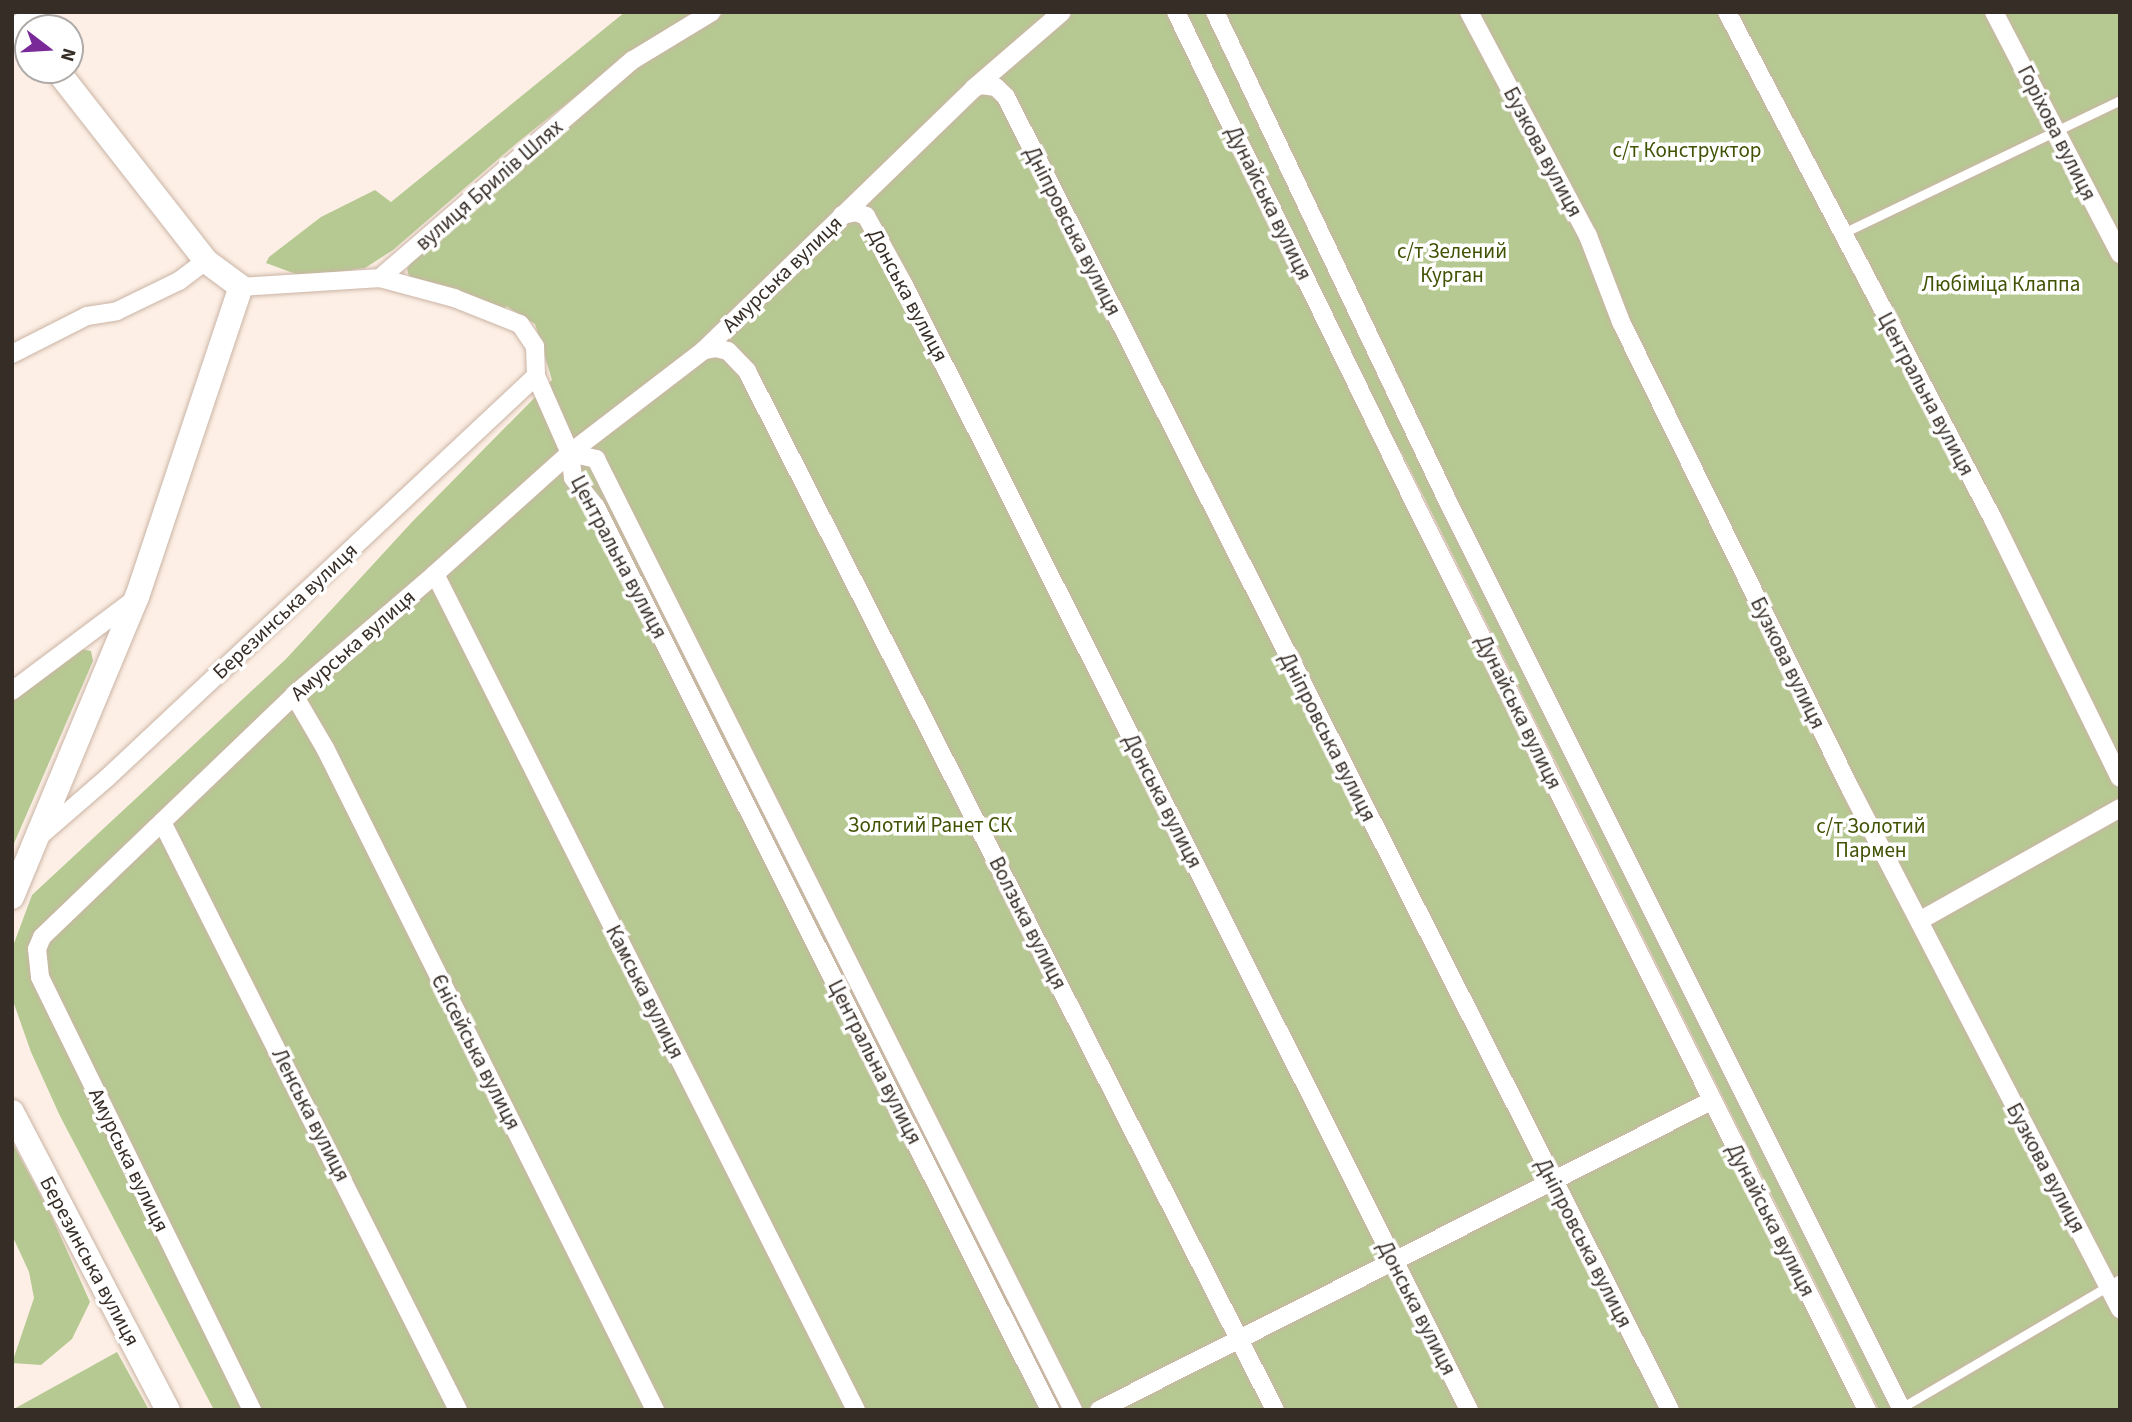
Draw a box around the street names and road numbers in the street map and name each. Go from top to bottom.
street label: Горіхова вулиця [2012,61,2102,205]
street label: Бузкова вулиця [1498,83,1588,221]
street label: вулиця Брилів Шлях [410,114,568,256]
street label: Дунайська вулиця [1221,122,1317,284]
street label: Дніпровська вулиця [1019,142,1127,320]
street label: Амурська вулиця [717,210,847,338]
street label: Донська вулиця [862,224,954,366]
street label: Центральна вулиця [1872,308,1980,480]
street label: Центральна вулиця [565,471,673,643]
street label: Березинська вулиця [207,537,363,685]
street label: Амурська вулиця [286,584,420,706]
street label: Бузкова вулиця [1745,593,1831,733]
street label: Дунайська вулиця [1471,631,1567,793]
street label: Дніпровська вулиця [1274,648,1382,826]
street label: Донська вулиця [1118,730,1208,872]
street label: Волзька вулиця [984,852,1072,994]
street label: Камська вулиця [600,921,690,1063]
street label: Єнісейська вулиця [426,970,526,1134]
street label: Центральна вулиця [823,976,927,1148]
street label: Ленська вулиця [267,1044,355,1186]
street label: Амурська вулиця [83,1084,175,1236]
street label: Бузкова вулиця [2001,1099,2091,1237]
street label: Дунайська вулиця [1722,1139,1820,1301]
street label: Дніпровська вулиця [1530,1154,1638,1332]
street label: Березинська вулиця [35,1172,145,1350]
street label: Донська вулиця [1372,1237,1462,1379]

